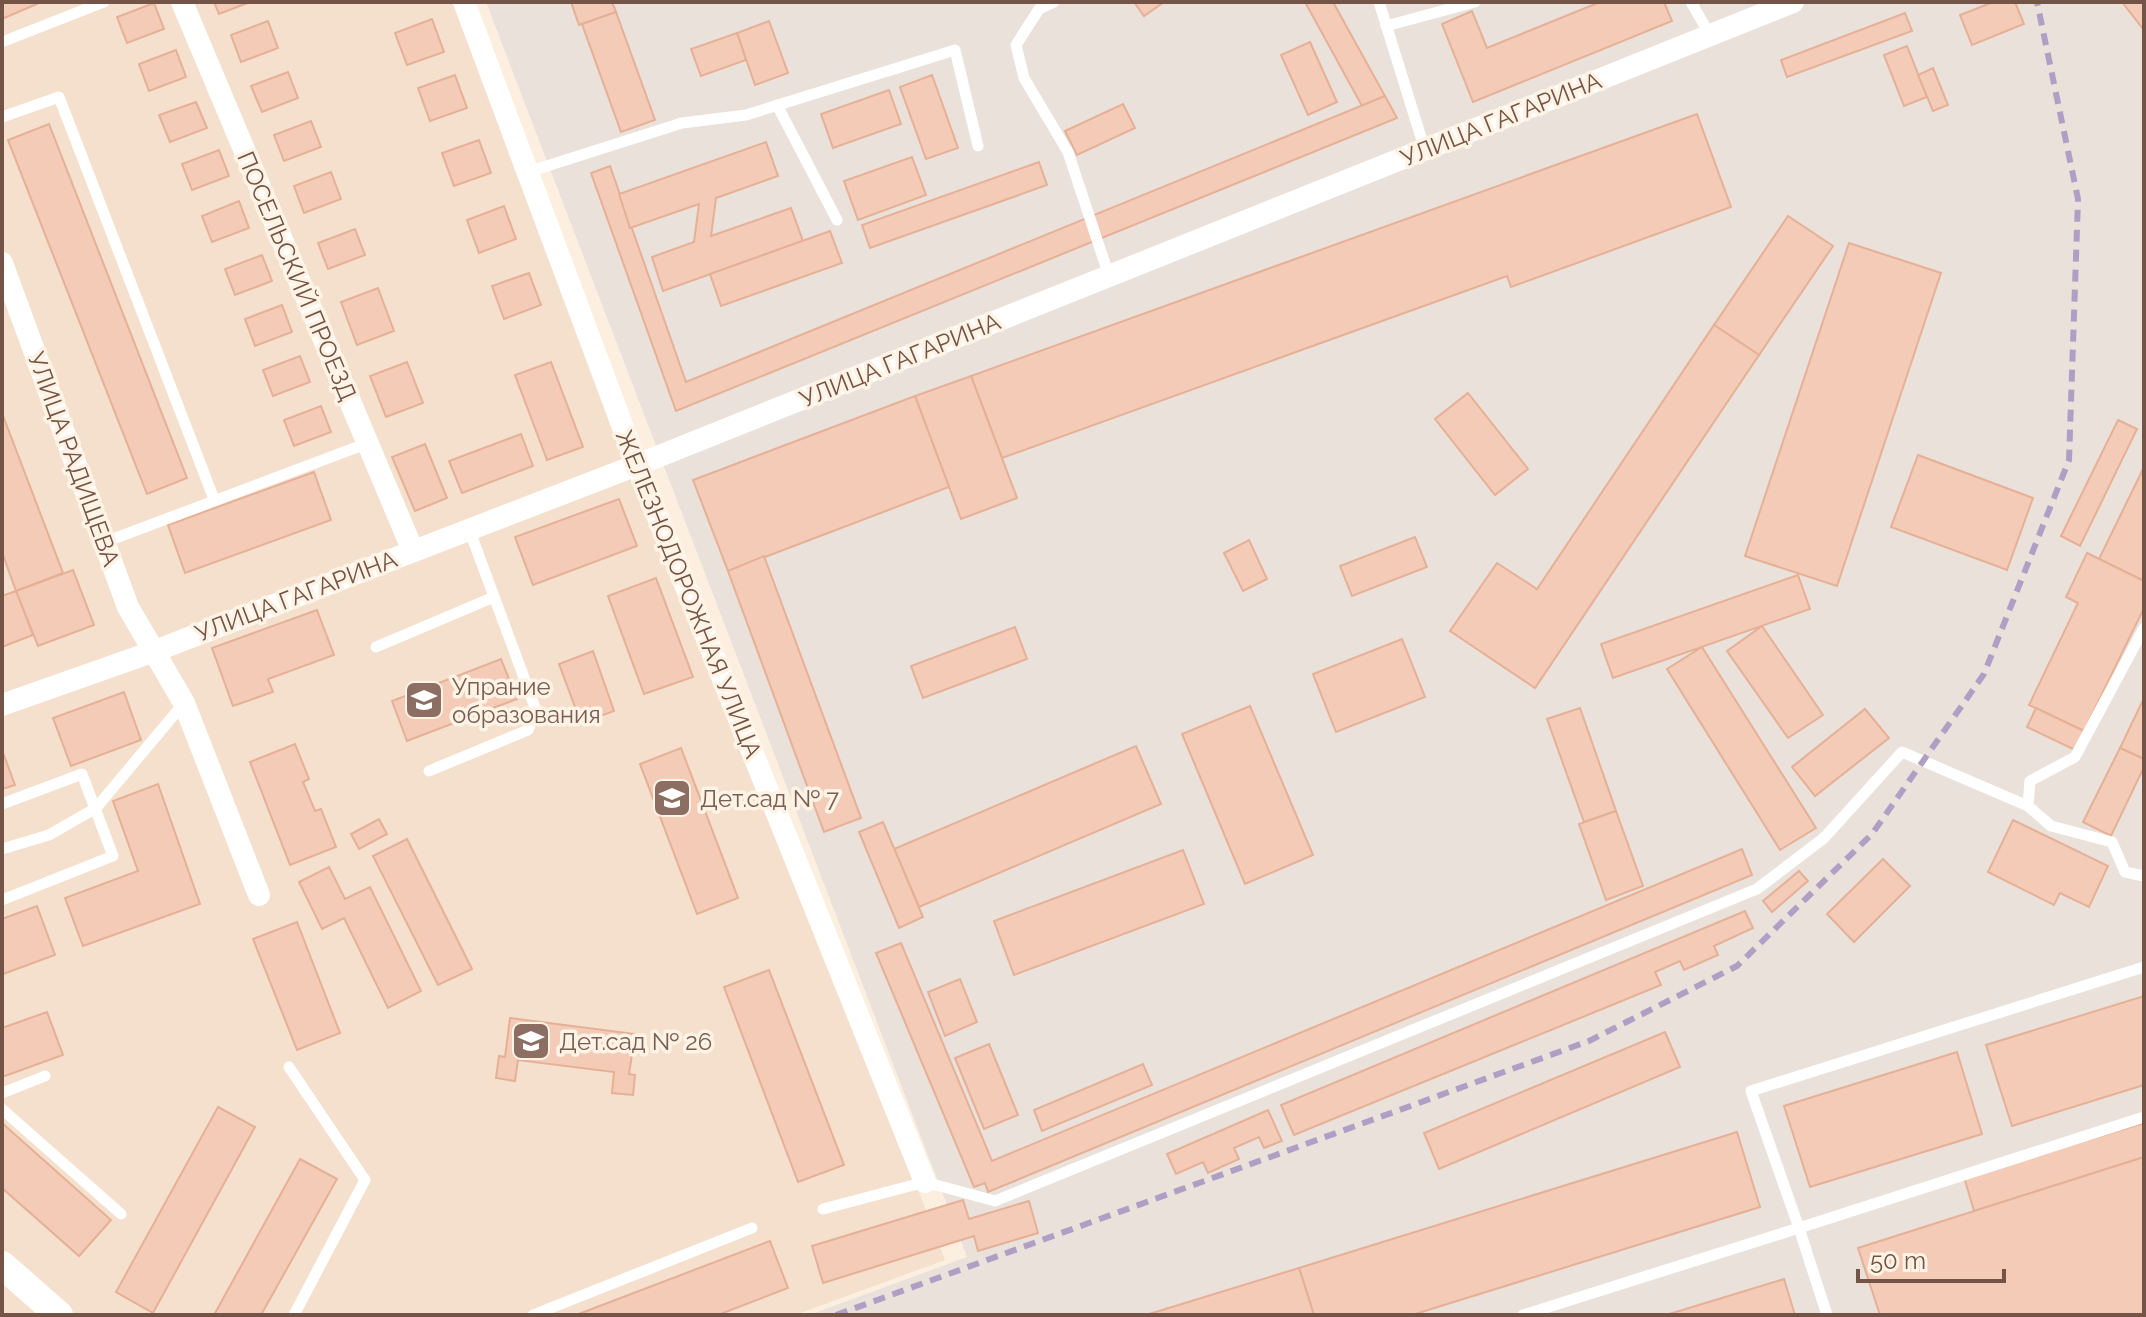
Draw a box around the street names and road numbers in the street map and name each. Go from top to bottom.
street label: УЛИЦА ГАГАРИНА [1396,65,1606,173]
street label: ПОСЕЛЬСКИЙ ПРОЕЗД [231,147,363,405]
street label: УЛИЦА ГАГАРИНА [795,306,1005,414]
street label: УЛИЦА РАДИЩЕВА [22,348,126,570]
street label: ЖЕЛЕЗНОДОРОЖНАЯ УЛИЦА [610,426,768,762]
street label: УЛИЦА ГАГАРИНА [191,544,401,648]

